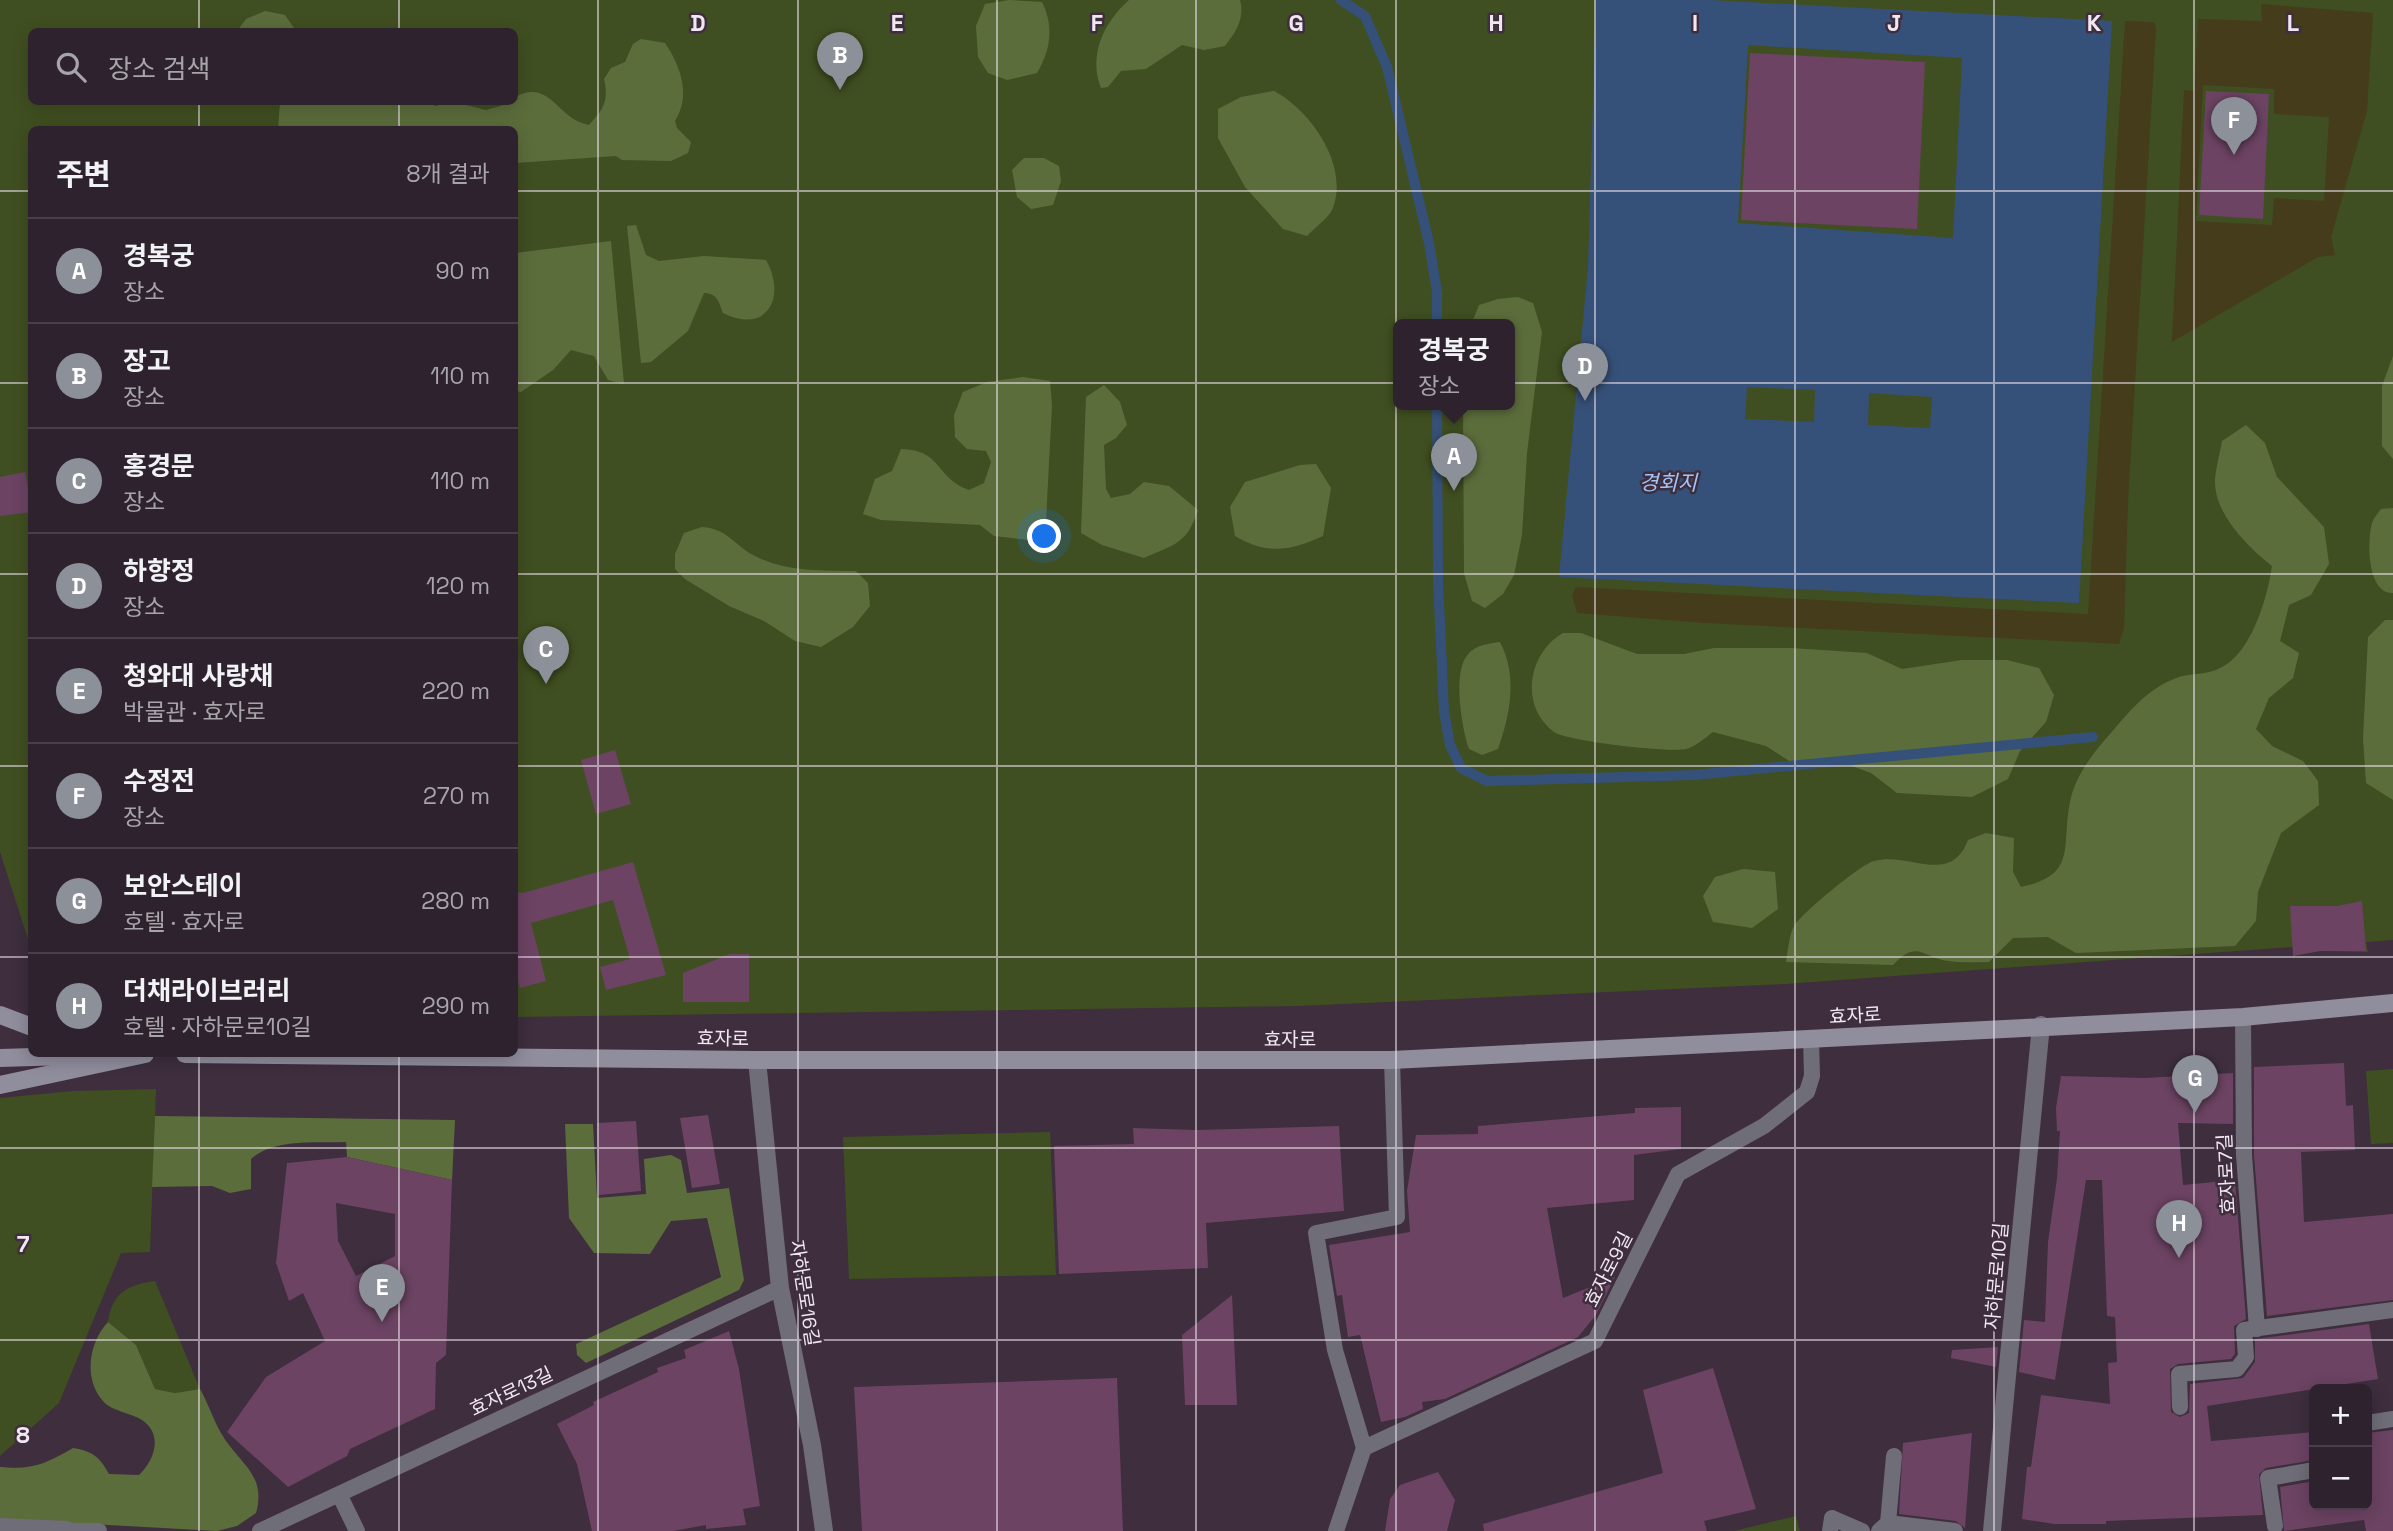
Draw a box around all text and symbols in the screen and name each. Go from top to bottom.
text: D [690,8,706,38]
text: E [891,8,903,38]
text: F [1091,8,1103,38]
text: G [1288,8,1304,38]
text: H [1488,8,1504,38]
text: I [1692,8,1698,38]
text: J [1887,8,1901,38]
text: K [2087,8,2102,38]
text: L [2287,8,2299,38]
search box [28,28,518,105]
pin: B [817,32,863,90]
icon: search [52,48,90,86]
text: 장소 검색 [108,52,210,86]
pin: F [2211,97,2257,155]
text: 주변 [56,155,111,194]
text: 8개 결과 [406,159,490,189]
text: 경복궁 [123,239,195,273]
text: A [72,256,86,286]
text: 90 m [435,256,490,286]
text: 장소 [123,277,165,307]
popup [1393,319,1515,410]
text: 경복궁 [1418,333,1490,367]
pin: D [1562,343,1608,401]
text: 장고 [123,344,171,378]
text: B [71,361,87,391]
text: 110 m [430,361,490,391]
text: 장소 [1418,371,1460,401]
text: 장소 [123,382,165,412]
pin: A [1431,433,1477,491]
text: 홍경문 [123,449,195,483]
text: C [72,466,86,496]
text: 110 m [430,466,490,496]
water label: 경회지 [1639,469,1699,496]
text: 장소 [123,487,165,517]
your location [1027,519,1061,553]
text: 하향정 [123,554,195,588]
text: D [71,571,87,601]
text: 120 m [426,571,490,601]
text: 장소 [123,592,165,622]
pin: C [523,626,569,684]
text: 청와대 사랑채 [123,659,273,693]
text: E [73,676,85,706]
text: 220 m [422,676,490,706]
text: 박물관 · 효자로 [123,697,266,727]
text: 수정전 [123,764,195,798]
text: F [73,781,85,811]
text: 270 m [423,781,490,811]
text: 장소 [123,802,165,832]
text: 보안스테이 [123,869,243,903]
text: G [71,886,87,916]
text: 280 m [421,886,490,916]
text: 호텔 · 효자로 [123,907,245,937]
text: 더채라이브러리 [123,974,290,1008]
text: H [71,991,87,1021]
text: 290 m [422,991,490,1021]
street label: 효자로 [1828,1002,1882,1029]
text: 호텔 · 자하문로10길 [123,1012,312,1042]
street label: 효자로 [697,1026,749,1051]
street label: 효자로 [1264,1027,1316,1052]
pin: G [2172,1055,2218,1113]
street label: 효자로7길 [2212,1133,2241,1215]
pin: H [2156,1200,2202,1258]
street label: 자하문로10길 [1979,1221,2014,1331]
street label: 효자로9길 [1579,1227,1638,1311]
text: 7 [17,1229,30,1259]
street label: 자하문로16길 [784,1238,825,1348]
pin: E [359,1264,405,1322]
street label: 효자로13길 [465,1361,557,1422]
map controls [2309,1384,2372,1510]
button: + [2309,1384,2372,1447]
text: 8 [16,1420,30,1450]
button: − [2309,1447,2372,1510]

